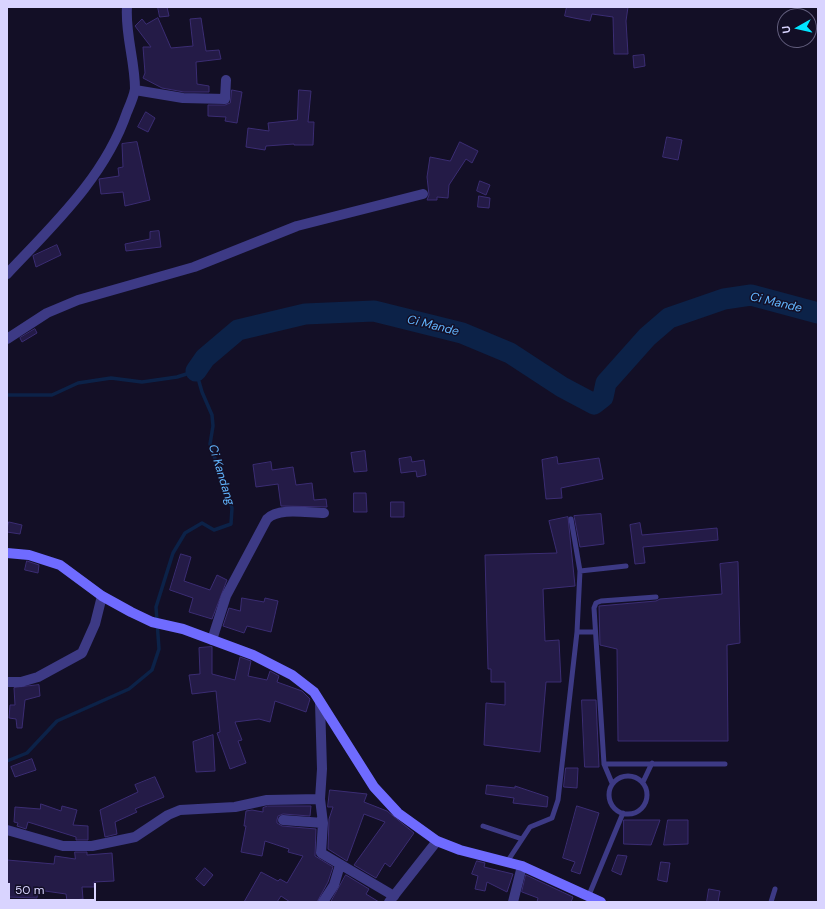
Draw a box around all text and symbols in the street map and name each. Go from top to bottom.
north arrow [777,8,817,48]
text: U [779,25,794,34]
water label: Ci Mande [749,290,803,316]
water label: Ci Mande [406,313,460,339]
water label: Ci Kandang [205,443,237,507]
scale bar [10,875,98,901]
text: 50 m [15,882,44,898]

